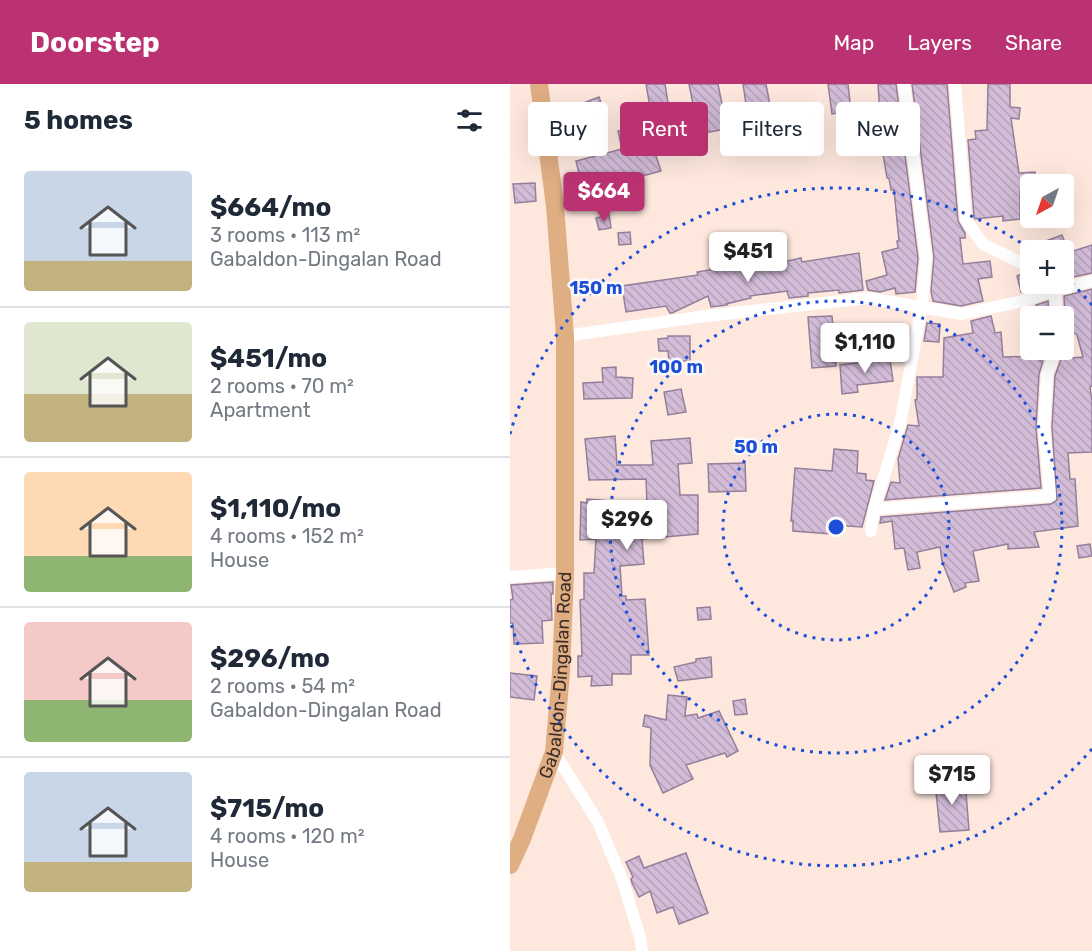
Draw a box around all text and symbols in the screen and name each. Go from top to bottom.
text: Doorstep [30,26,160,59]
text: Map [833,30,874,55]
text: Layers [907,30,972,55]
text: Share [1005,30,1062,55]
chip: Buy [528,102,608,156]
chip: Rent [620,102,708,156]
chip: Filters [720,102,824,156]
chip: New [836,102,920,156]
icon: filters [453,104,486,137]
text: 5 homes [24,105,133,136]
pin: $664 [568,172,640,223]
north arrow [1020,174,1074,228]
map controls [1020,174,1074,360]
text: $664 [577,179,631,203]
text: $664/mo [210,192,331,223]
icon: home [72,195,144,267]
text: 3 rooms · 113 m² [210,223,360,247]
pin: $451 [712,232,784,283]
text: $451 [723,239,773,263]
button: + [1020,240,1074,294]
text: Gabaldon-Dingalan Road [210,247,442,271]
text: 150 m [569,277,623,299]
button: − [1020,306,1074,360]
pin: $1,110 [816,323,914,374]
text: $1,110 [834,330,896,354]
text: $451/mo [210,343,327,374]
icon: home [72,346,144,418]
text: 100 m [649,356,703,378]
text: 2 rooms · 70 m² [210,374,354,398]
text: Apartment [210,398,311,422]
text: 50 m [734,436,778,458]
text: $1,110/mo [210,493,341,524]
icon: home [72,496,144,568]
pin: $296 [591,500,663,551]
text: $296 [601,507,653,531]
centre of rings [826,517,846,537]
text: 4 rooms · 152 m² [210,524,364,548]
text: House [210,548,269,572]
street label: Gabaldon-Dingalan Road [534,571,576,782]
text: $296/mo [210,643,330,674]
icon: home [72,646,144,718]
text: 2 rooms · 54 m² [210,674,355,698]
text: Gabaldon-Dingalan Road [210,698,442,722]
pin: $715 [916,755,988,806]
text: $715 [928,762,976,786]
text: $715/mo [210,793,324,824]
icon: home [72,796,144,868]
text: 4 rooms · 120 m² [210,824,365,848]
text: House [210,848,269,872]

